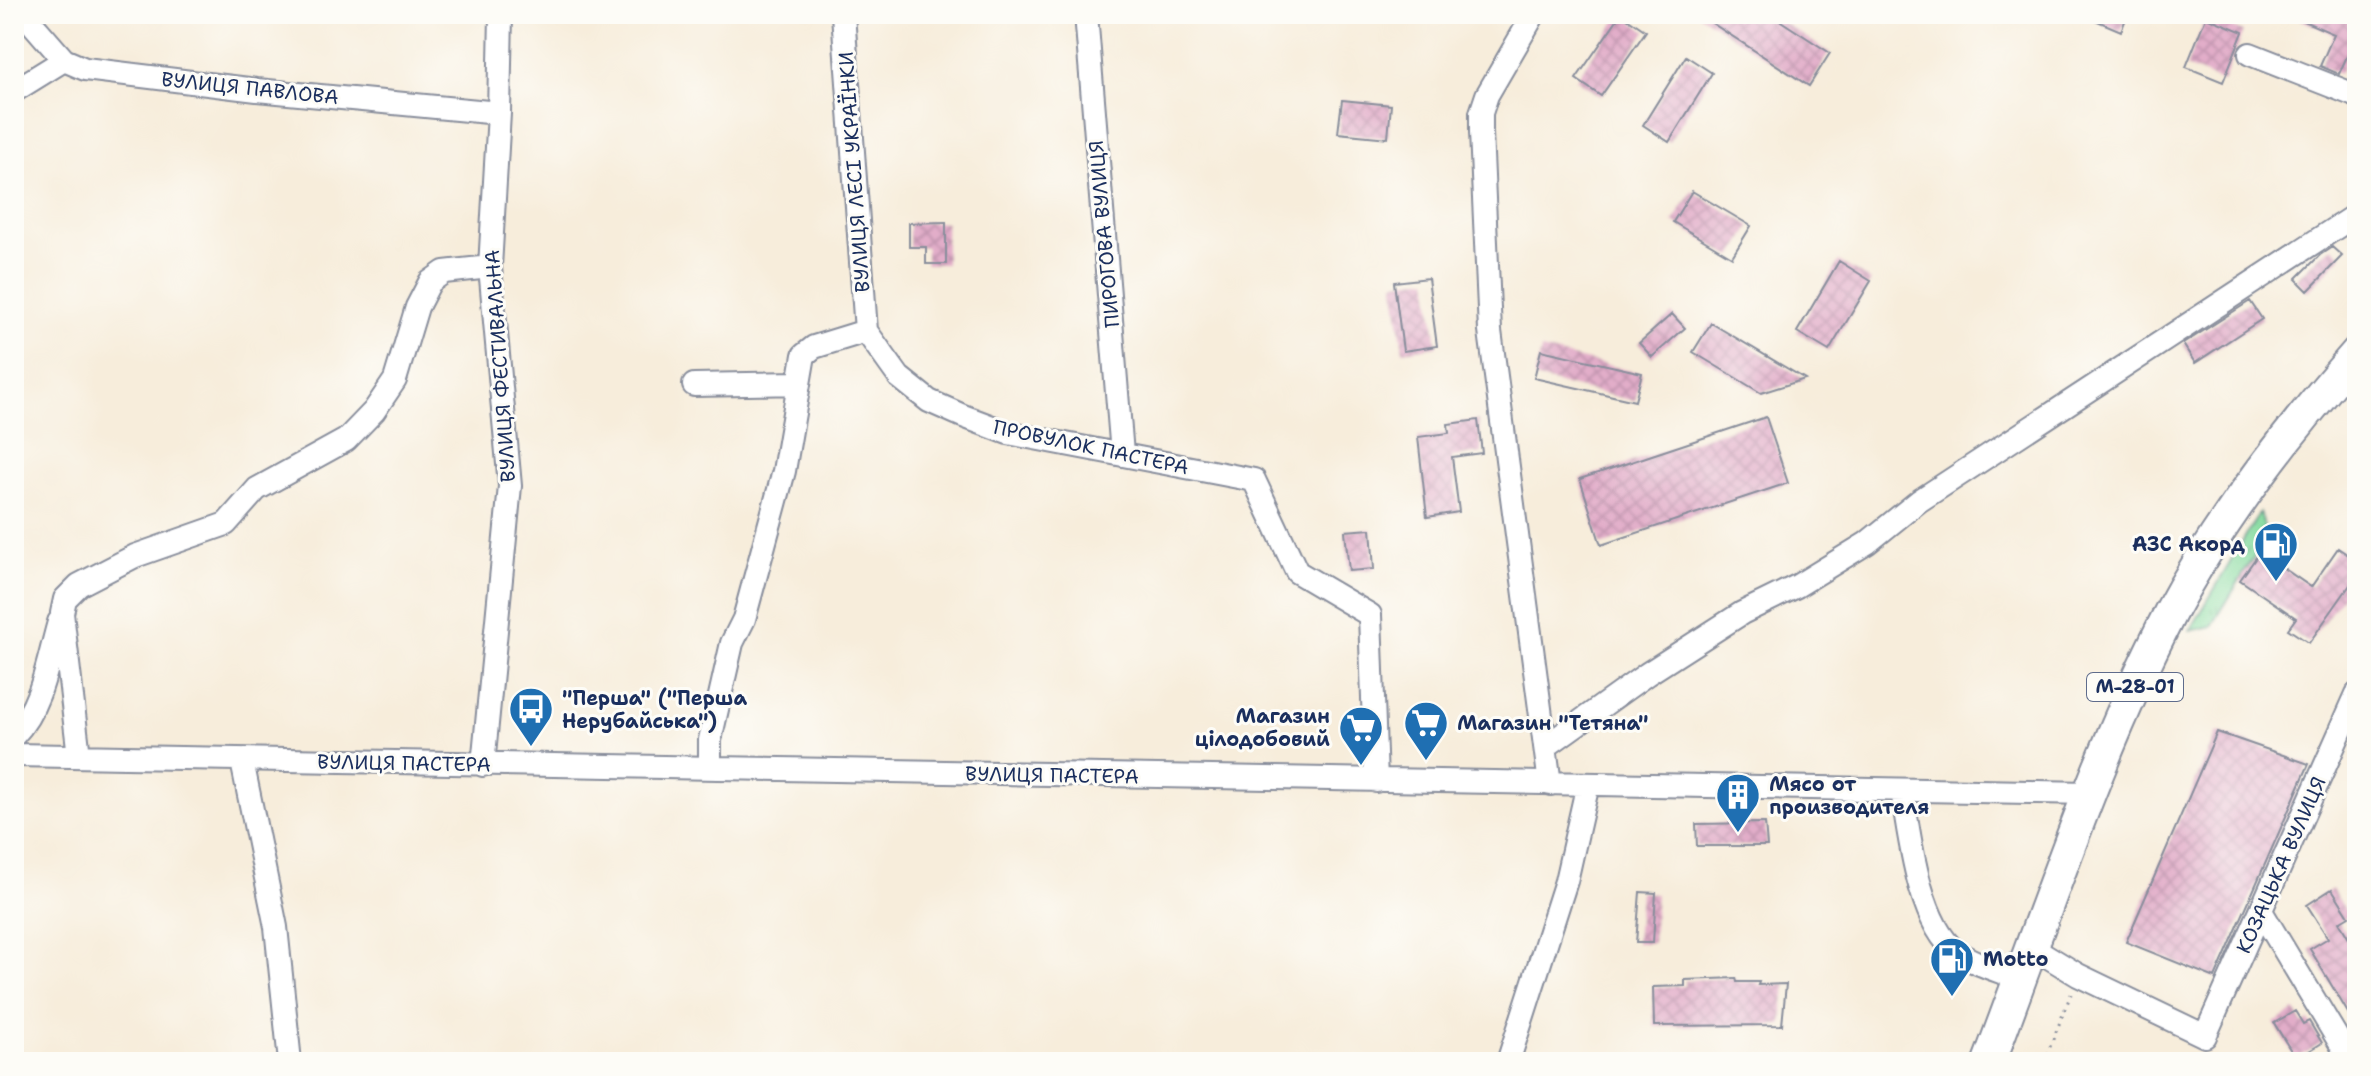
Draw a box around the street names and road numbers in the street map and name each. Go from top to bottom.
street label: ВУЛИЦЯ ЛЕСІ УКРАЇНКИ [833,51,875,293]
street label: ВУЛИЦЯ ПАВЛОВА [160,66,340,110]
street label: ПИРОГОВА ВУЛИЦЯ [1083,139,1125,329]
street label: ВУЛИЦЯ ФЕСТИВАЛЬНА [479,249,521,483]
street label: ПРОВУЛОК ПАСТЕРА [991,414,1191,480]
road number: М-28-01 [2087,673,2183,701]
street label: ВУЛИЦЯ ПАСТЕРА [317,748,491,778]
street label: ВУЛИЦЯ ПАСТЕРА [965,760,1139,790]
street label: КОЗАЦЬКА ВУЛИЦЯ [2230,772,2332,958]

